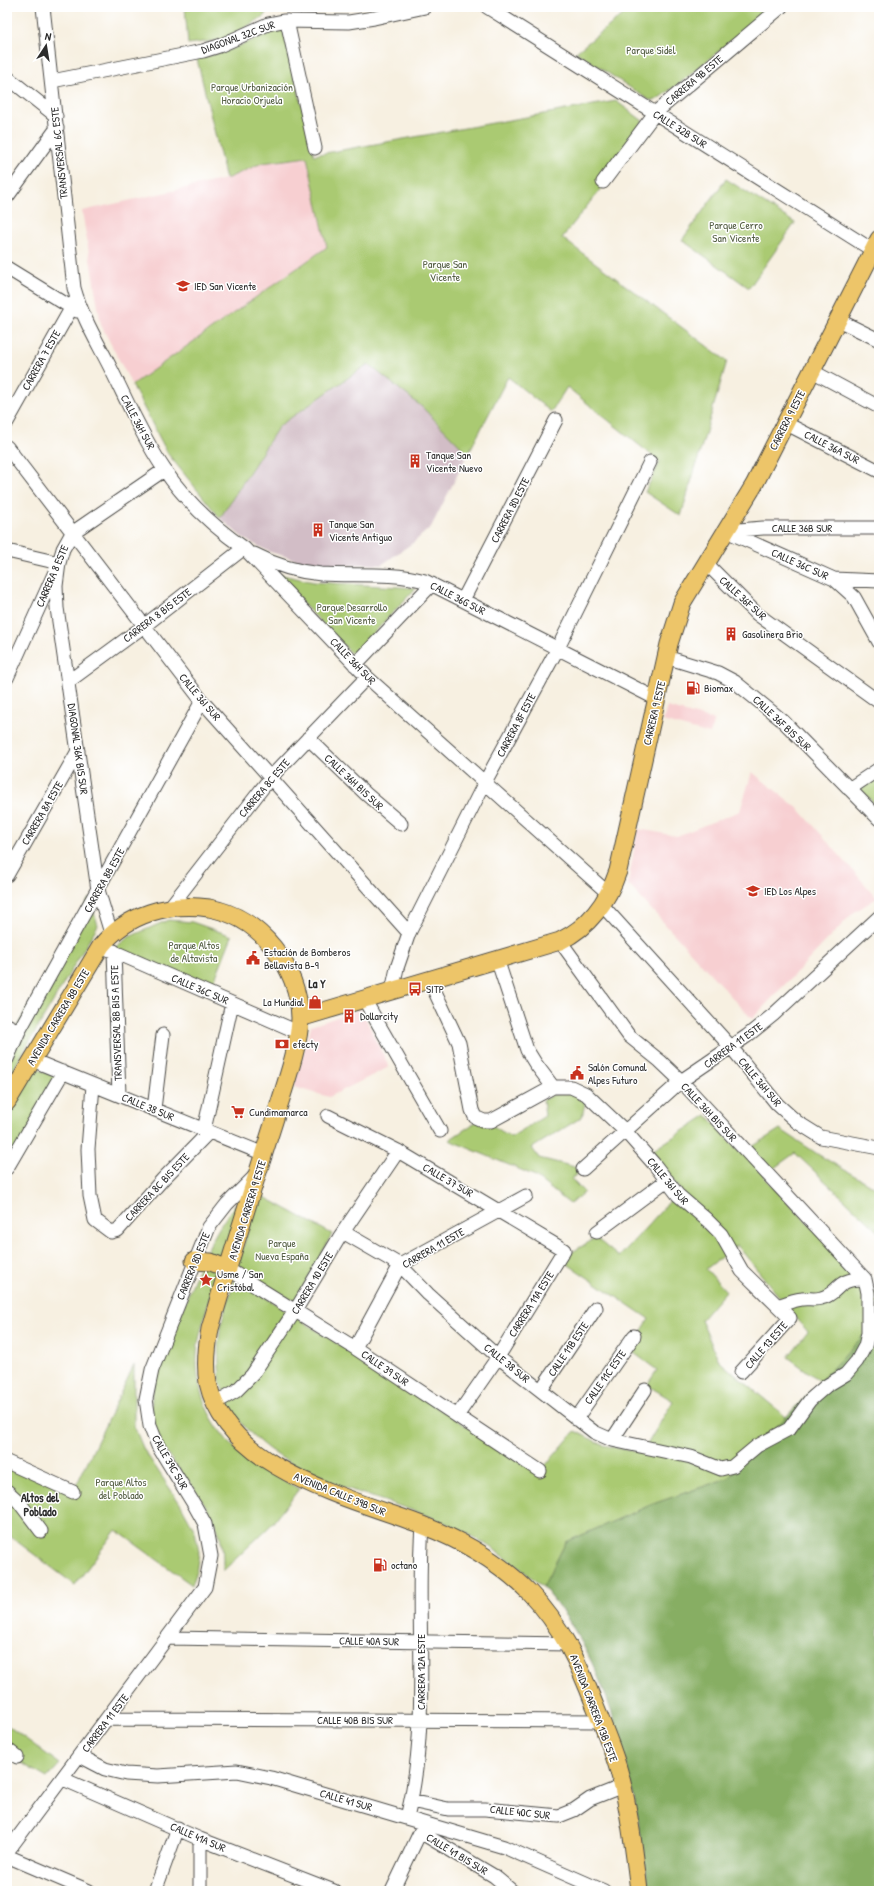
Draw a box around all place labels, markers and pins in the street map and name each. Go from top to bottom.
school or university icon: IED San Vicente [175,278,191,294]
place label: IED San Vicente [194,279,257,293]
place label: Tanque San Vicente Nuevo [426,448,483,475]
building icon: Tanque San Vicente Nuevo [407,453,423,469]
place label: Tanque San Vicente Antiguo [329,517,393,544]
building icon: Tanque San Vicente Antiguo [310,522,326,538]
building icon: Gasolinera Brio [723,626,739,642]
place label: Gasolinera Brio [742,627,803,641]
fuel station icon: Biomax [685,680,701,696]
place label: Biomax [704,681,733,695]
school or university icon: IED Los Alpes [745,883,761,899]
place label: IED Los Alpes [764,884,816,898]
place label: Estación de Bomberos Bellavista B-9 [264,945,350,972]
public building icon: Estación de Bomberos Bellavista B-9 [245,950,261,966]
bus stop icon: SITP [407,981,423,997]
place label: SITP [426,982,444,996]
shop icon: La Mundial [307,994,323,1010]
place label: La Mundial [263,995,304,1009]
building icon: Dollarcity [341,1008,357,1024]
place label: Dollarcity [360,1009,398,1023]
bank icon: efecty [274,1036,290,1052]
place label: efecty [293,1037,319,1051]
place label: Salón Comunal Alpes Futuro [588,1060,647,1087]
public building icon: Salón Comunal Alpes Futuro [569,1065,585,1081]
supermarket icon: Cundimamarca [230,1104,246,1120]
place label: Cundimamarca [249,1105,308,1119]
place label: Usme / San Cristóbal [217,1267,263,1294]
place icon: Usme / San Cristóbal [198,1272,214,1288]
fuel station icon: octano [372,1557,388,1573]
place label: octano [391,1558,418,1572]

